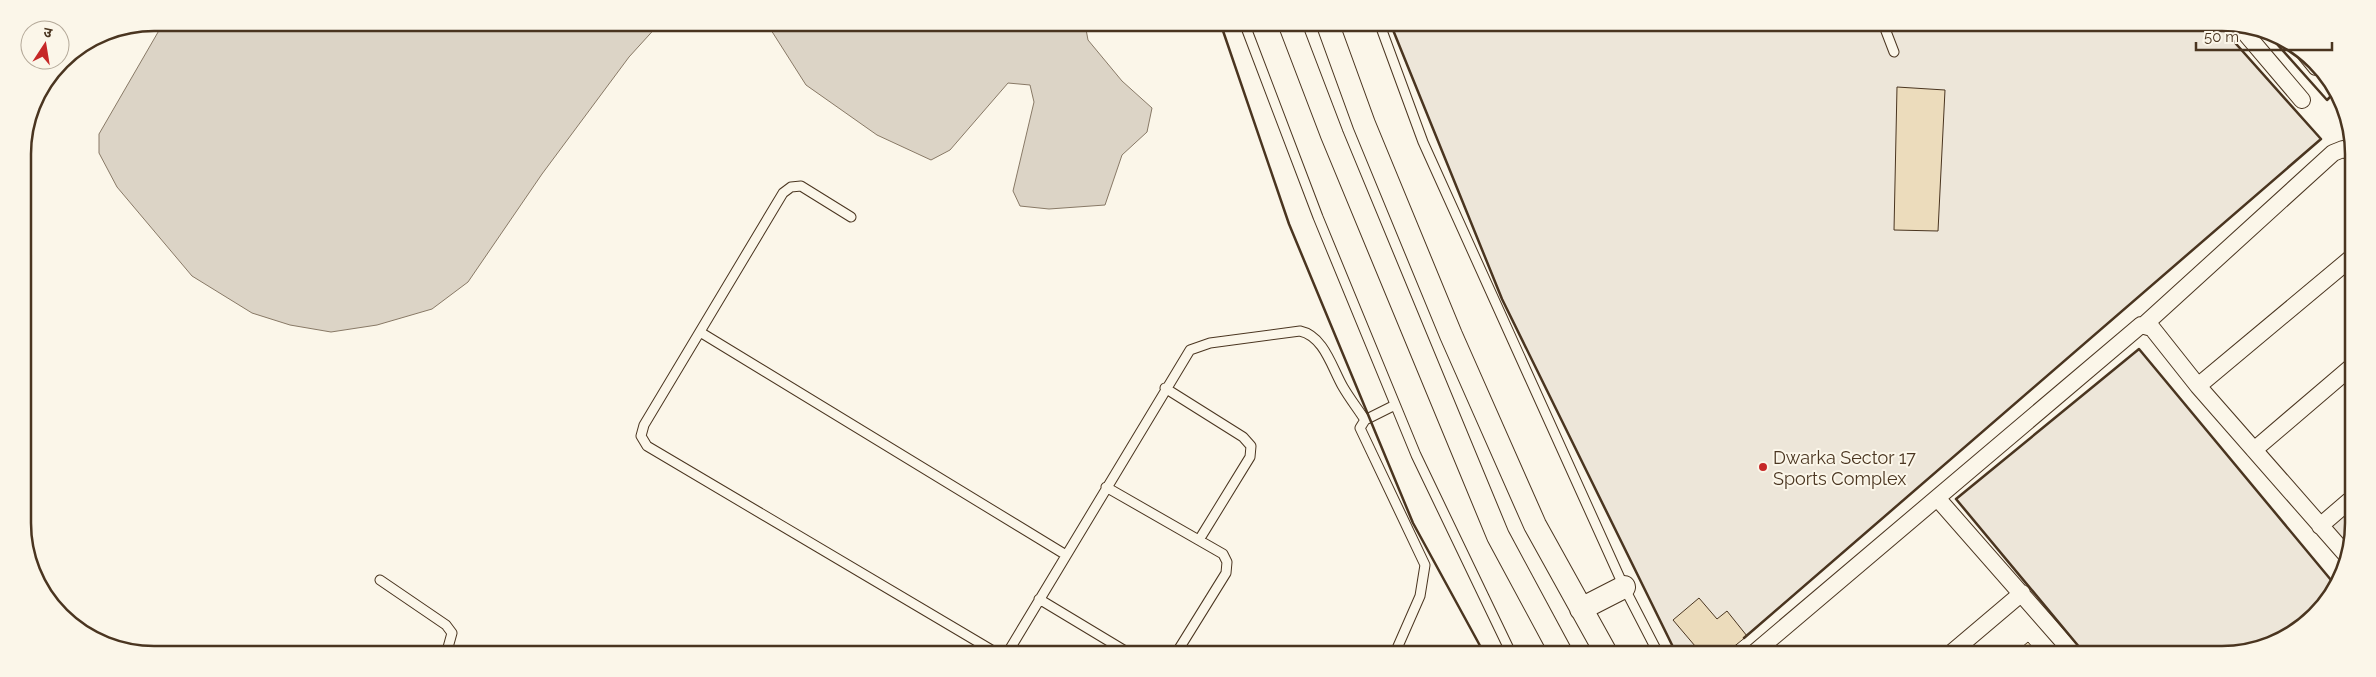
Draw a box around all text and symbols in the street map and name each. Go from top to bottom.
north arrow [20,20,70,70]
scale bar [2196,20,2332,52]
text: उ [42,24,54,41]
text: 50 m [2204,28,2239,46]
place label: Dwarka Sector 17 Sports Complex [1773,447,1916,489]
marker: Dwarka Sector 17 Sports Complex [1757,461,1769,473]

